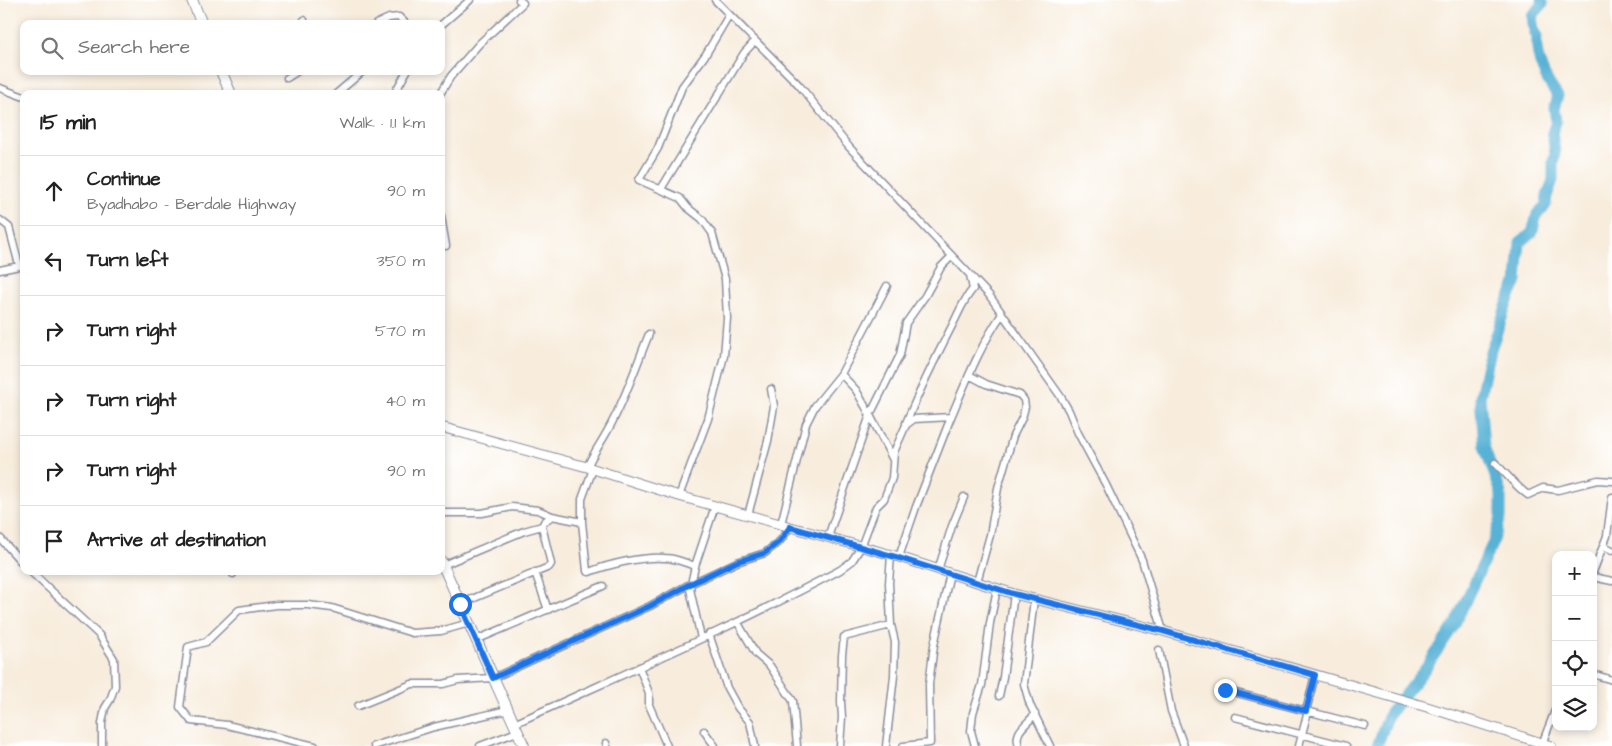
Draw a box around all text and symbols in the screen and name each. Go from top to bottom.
search box [20,20,445,75]
icon: search [38,34,66,62]
text: Search here [78,34,190,61]
text: 15 min [40,108,96,137]
text: Walk · 1.1 km [339,112,425,134]
text: Continue [87,166,161,193]
icon: ahead [40,177,68,205]
text: 90 m [387,180,425,202]
text: Byadhabo - Berdale Highway [87,193,296,215]
icon: left [40,247,68,275]
text: Turn left [87,247,168,274]
text: 350 m [377,250,425,272]
icon: right [40,317,68,345]
text: Turn right [87,317,176,344]
text: 570 m [375,320,425,342]
icon: right [40,387,68,415]
text: Turn right [87,387,176,414]
text: 40 m [385,390,425,412]
icon: right [40,457,68,485]
text: Turn right [87,457,176,484]
text: 90 m [387,460,425,482]
icon: arrive [40,527,68,555]
text: Arrive at destination [87,527,266,554]
map controls [1552,551,1597,731]
button: + [1552,551,1597,596]
route start [449,593,472,616]
button: − [1552,596,1597,641]
button: locate [1552,641,1597,686]
route end [1214,679,1237,702]
button: layers [1552,686,1597,731]

